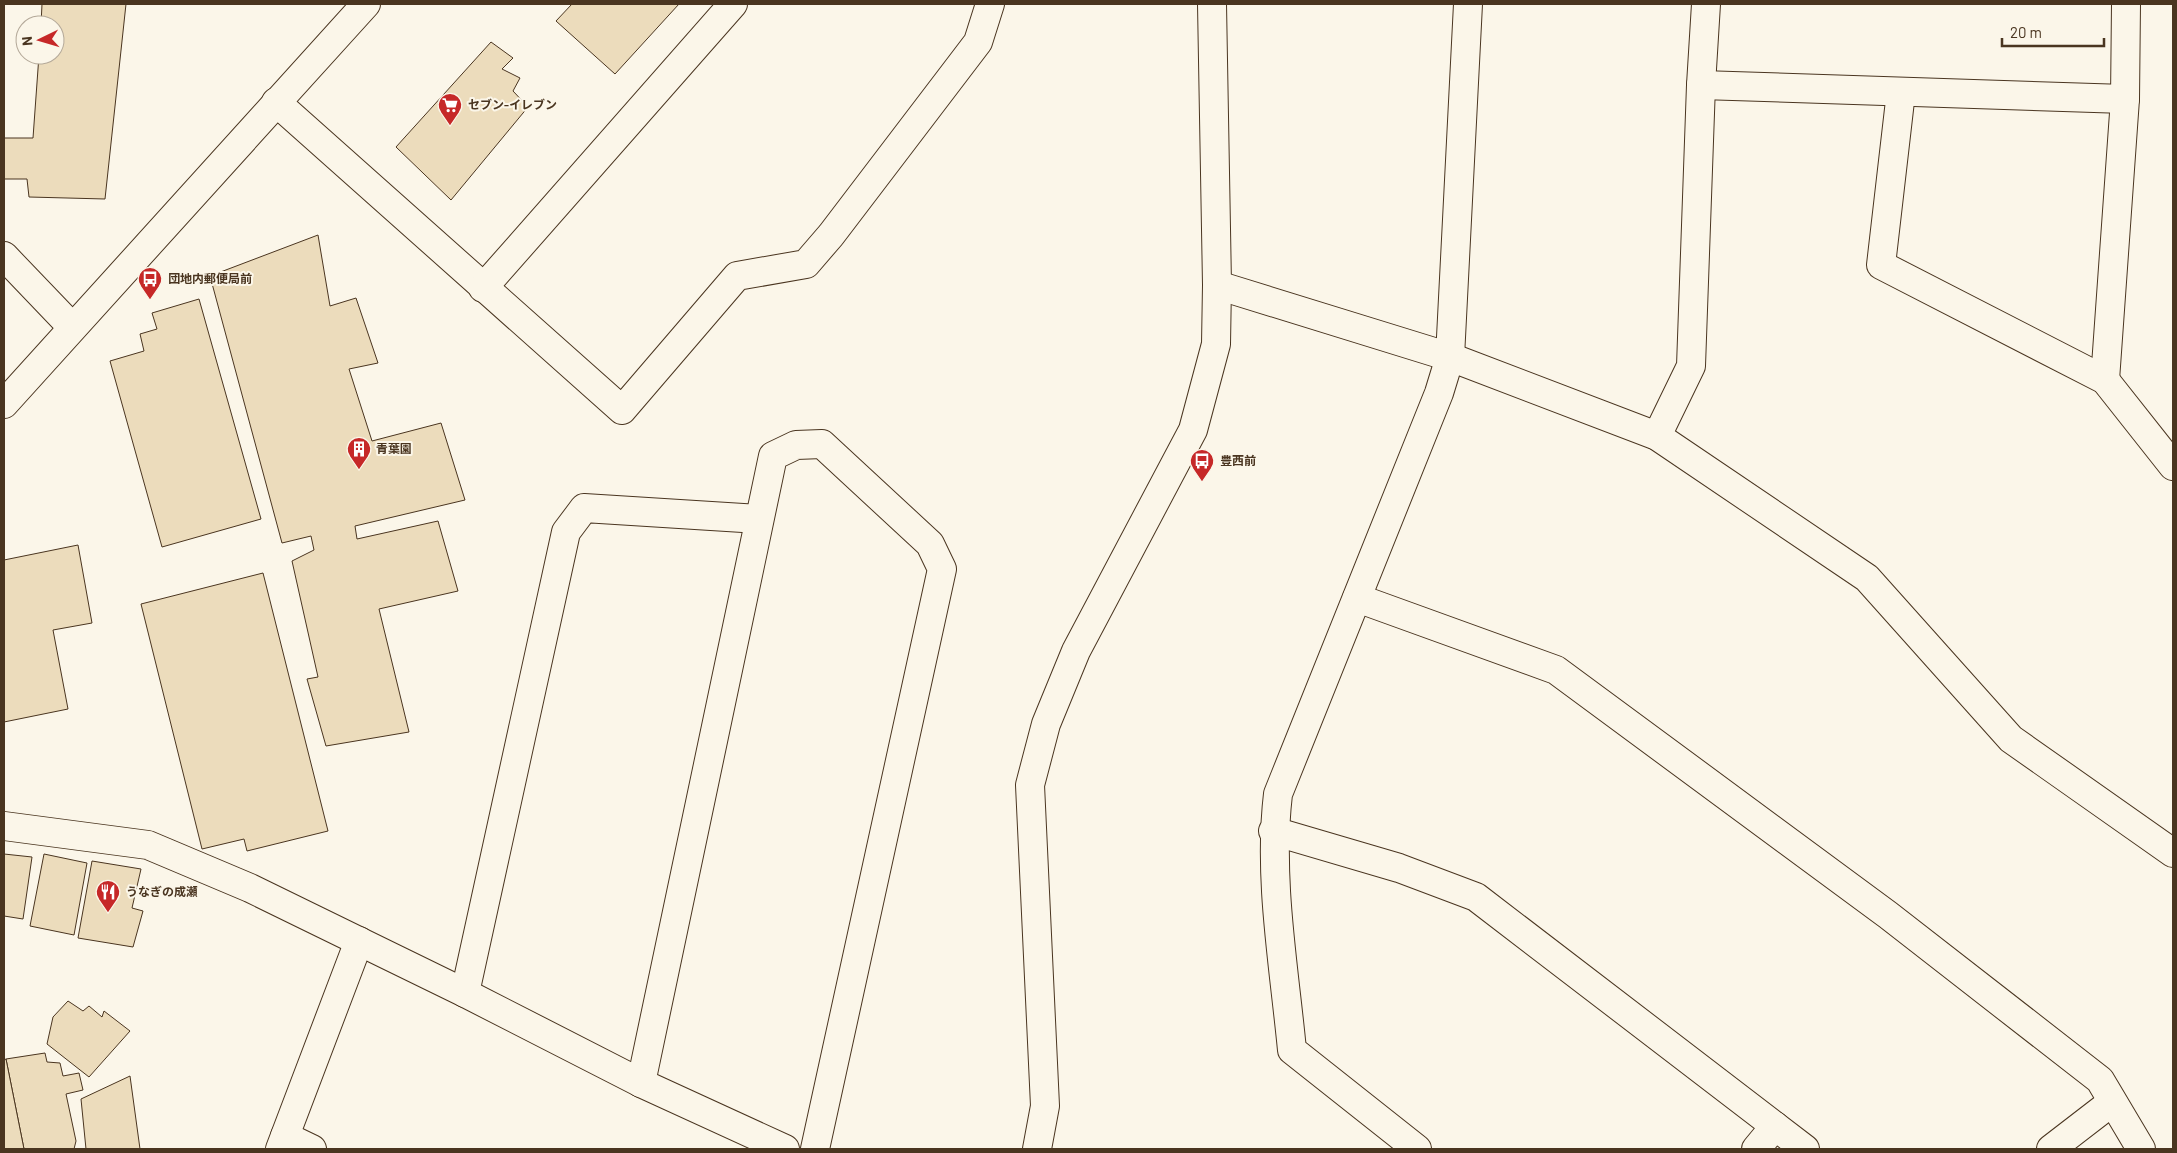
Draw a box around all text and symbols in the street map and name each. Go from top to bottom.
north arrow [15,15,65,65]
scale bar [2002,15,2104,47]
text: 20 m [2010,23,2042,41]
text: N [18,36,35,47]
supermarket icon: セブン-イレブン [437,92,463,126]
place label: セブン-イレブン [468,97,557,111]
bus stop icon: 団地内郵便局前 [137,266,163,300]
place label: 団地内郵便局前 [168,271,252,285]
building icon: 青葉園 [346,436,372,470]
place label: 青葉園 [376,441,412,455]
bus stop icon: 豊西前 [1189,448,1215,482]
place label: 豊西前 [1220,453,1256,467]
restaurant icon: うなぎの成瀬 [95,879,121,913]
place label: うなぎの成瀬 [126,884,198,898]

